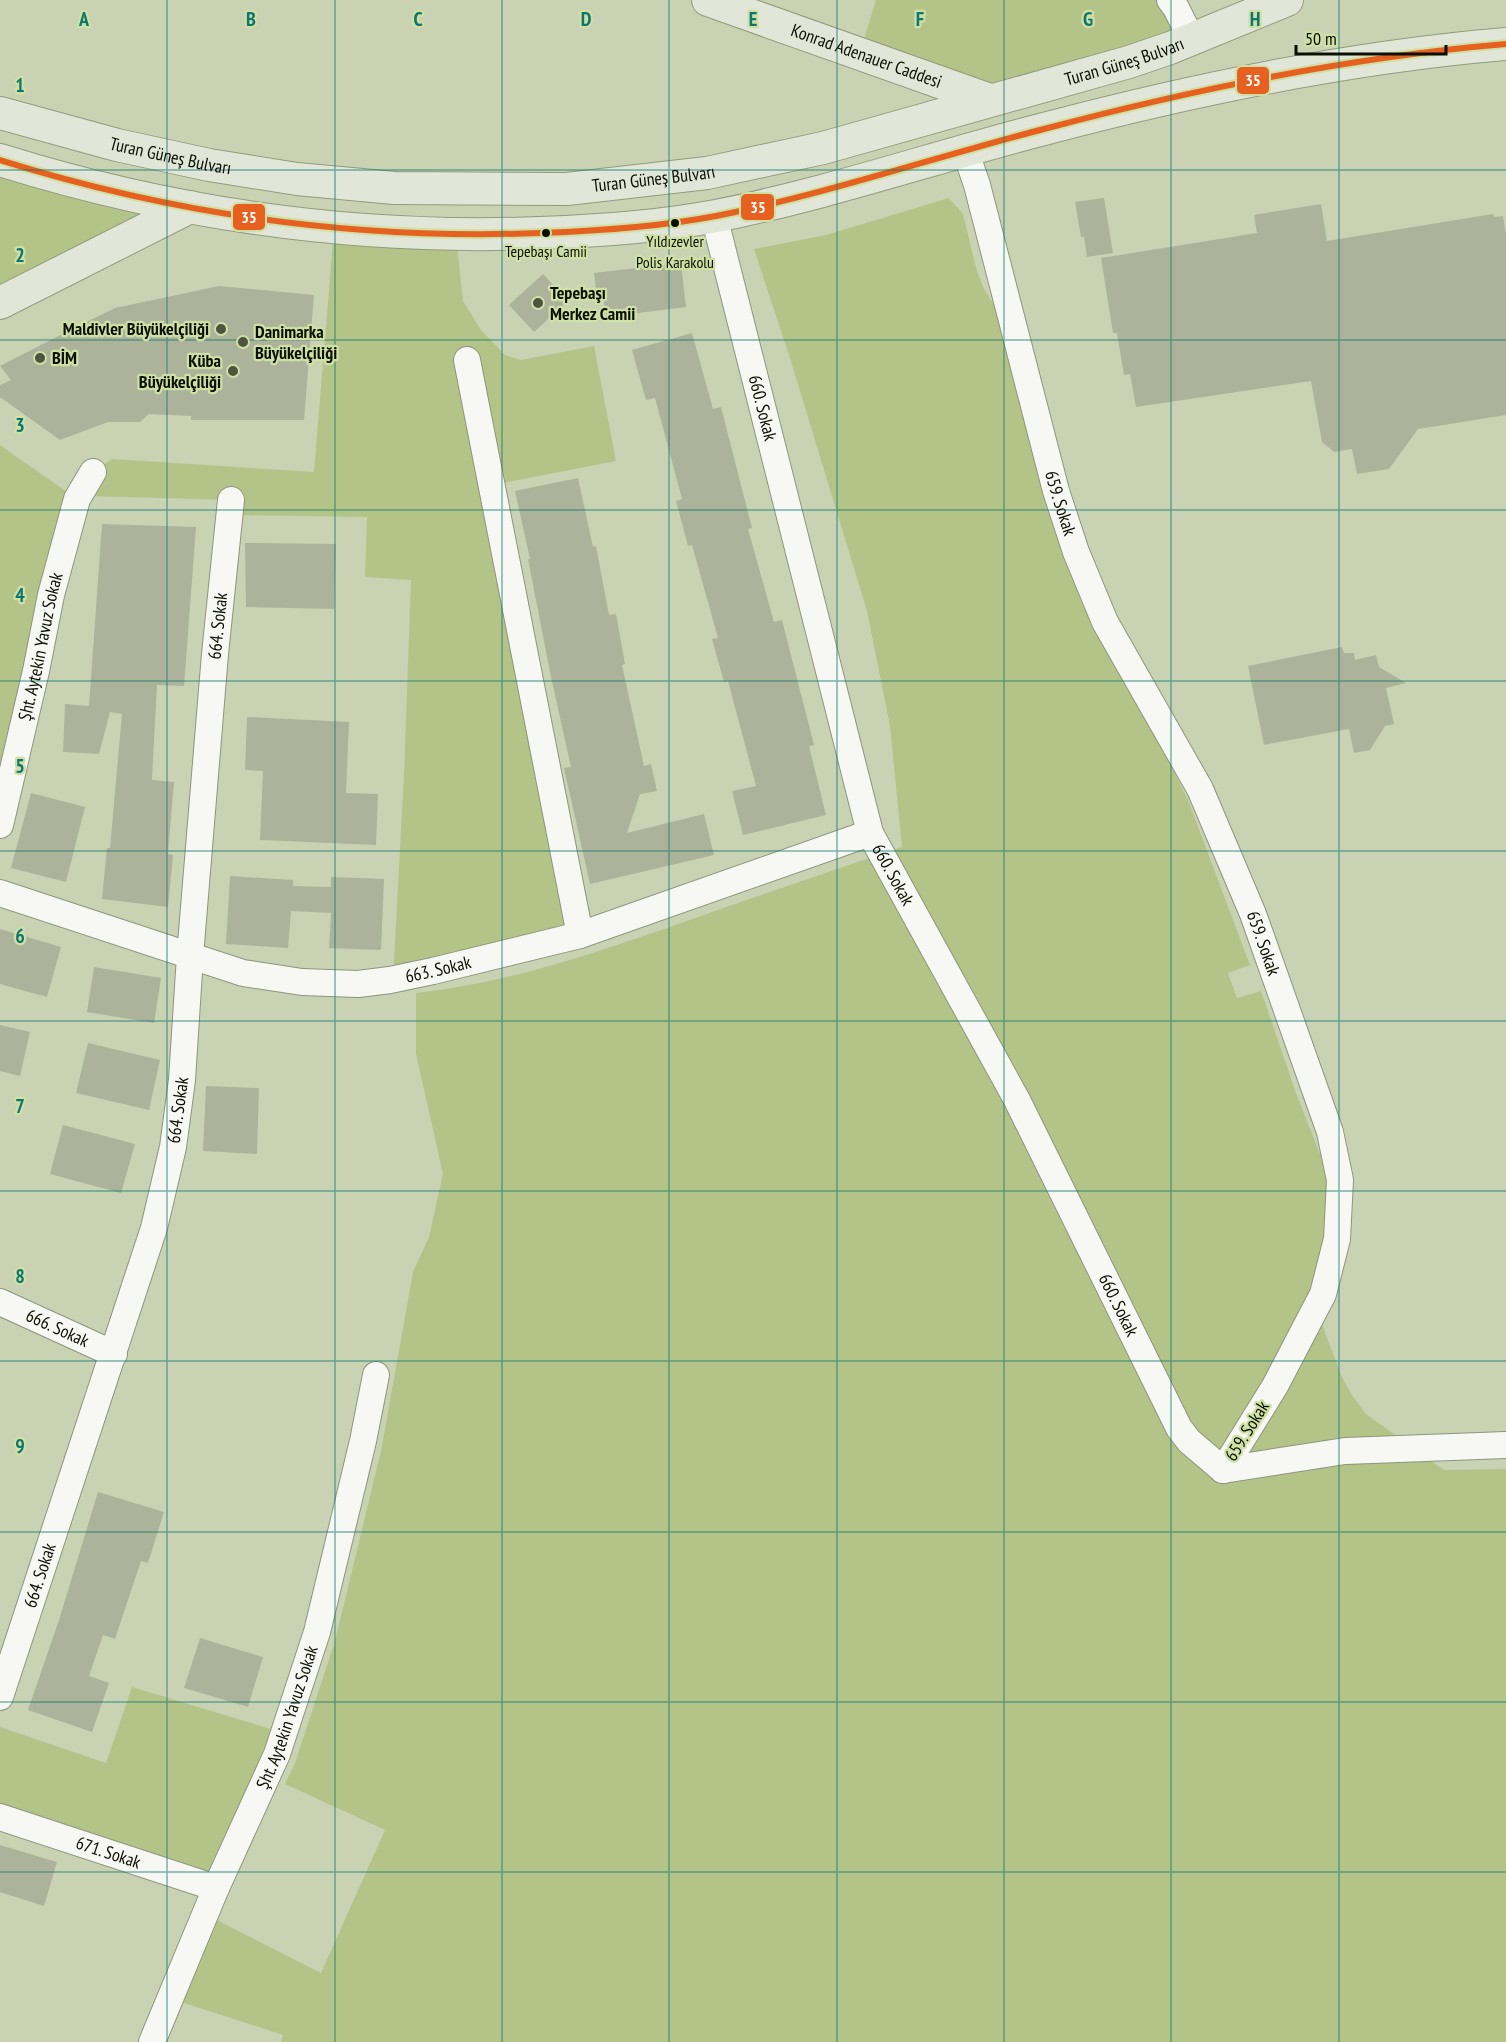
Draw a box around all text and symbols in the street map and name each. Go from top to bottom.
text: A [78,6,90,32]
text: B [246,6,256,32]
text: C [413,6,423,32]
text: D [581,6,592,32]
text: E [749,6,757,32]
text: F [916,6,924,32]
text: G [1083,6,1093,32]
text: H [1250,6,1260,32]
street label: Konrad Adenauer Caddesi [788,18,945,93]
scale bar [1296,18,1446,56]
text: 50 m [1305,27,1337,50]
street label: Turan Güneş Bulvarı [1062,32,1187,91]
line badge: 35 [1236,66,1270,95]
text: 35 [1245,70,1261,90]
text: 1 [15,72,25,98]
street label: Turan Güneş Bulvarı [107,132,233,179]
street label: Turan Güneş Bulvarı [591,160,717,197]
line badge: 35 [740,193,775,221]
text: 35 [750,197,766,217]
line badge: 35 [232,203,266,231]
text: 35 [241,207,257,227]
marker: Yıldızevler Polis Karakolu [669,217,681,229]
marker: Tepebaşı Camii [540,227,552,239]
place label: Yıldızevler Polis Karakolu [636,231,714,272]
place label: Tepebaşı Camii [505,241,587,261]
text: 2 [15,242,25,268]
place label: Tepebaşı Merkez Camii [550,281,635,325]
marker: Tepebaşı Merkez Camii [531,296,545,310]
place label: Maldivler Büyükelçiliği [63,317,209,340]
place label: Danimarka Büyükelçiliği [255,320,337,364]
marker: Maldivler Büyükelçiliği [214,322,228,336]
marker: Danimarka Büyükelçiliği [236,335,250,349]
place label: BİM [52,346,77,369]
place label: Küba Büyükelçiliği [139,349,221,393]
marker: BİM [33,351,47,365]
marker: Küba Büyükelçiliği [226,364,240,378]
street label: 660. Sokak [744,373,782,443]
text: 3 [15,412,25,438]
street label: 659. Sokak [1040,468,1082,539]
street label: Şht. Aytekin Yavuz Sokak [13,570,68,723]
text: 4 [15,582,25,608]
street label: 664. Sokak [203,591,232,660]
text: 5 [15,753,25,779]
street label: 660. Sokak [867,840,920,909]
street label: 659. Sokak [1242,908,1286,979]
text: 6 [15,923,25,949]
street label: 663. Sokak [403,950,473,988]
street label: 664. Sokak [162,1075,193,1145]
text: 7 [15,1093,25,1119]
text: 8 [15,1263,25,1289]
street label: 660. Sokak [1094,1270,1144,1340]
street label: 666. Sokak [22,1303,93,1352]
street label: 659. Sokak [1219,1396,1274,1465]
text: 9 [15,1433,25,1459]
street label: 664. Sokak [18,1540,61,1611]
street label: Şht. Aytekin Yavuz Sokak [251,1642,323,1793]
street label: 671. Sokak [73,1831,144,1873]

